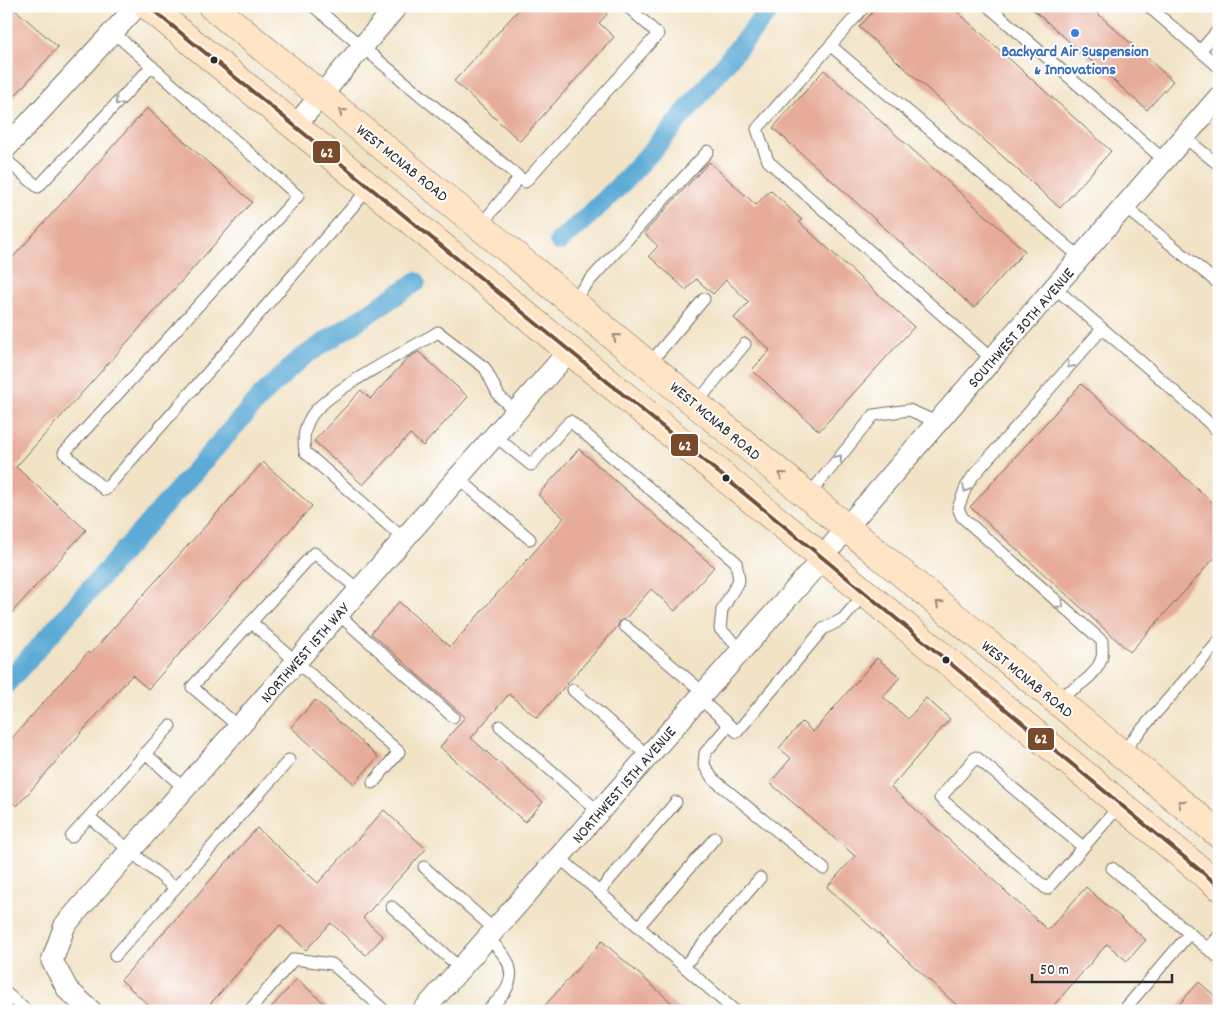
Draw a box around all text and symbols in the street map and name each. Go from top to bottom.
marker: Backyard Air Suspension & Innovations [1069,27,1081,39]
place label: Backyard Air Suspension & Innovations [1001,41,1149,82]
unlabelled marker [209,55,219,65]
one-way arrow [115,96,124,105]
one-way arrow [339,110,348,118]
street label: WEST MCNAB ROAD [350,120,452,208]
line badge: 62 [312,140,341,164]
text: 62 [321,144,333,164]
street label: SOUTHWEST 30TH AVENUE [963,263,1081,394]
one-way arrow [613,334,622,343]
one-way arrow [1067,360,1076,369]
street label: WEST MCNAB ROAD [664,377,765,467]
line badge: 62 [670,433,699,457]
text: 62 [679,437,691,457]
one-way arrow [833,455,842,464]
one-way arrow [778,471,787,480]
unlabelled marker [721,473,731,483]
one-way arrow [961,484,972,493]
street label: NORTHWEST 15TH WAY [256,598,357,709]
one-way arrow [1056,599,1065,608]
one-way arrow [936,602,945,610]
street label: WEST MCNAB ROAD [975,636,1077,724]
unlabelled marker [941,655,951,665]
street label: NORTHWEST 15TH AVENUE [567,721,683,849]
line badge: 62 [1027,727,1055,751]
text: 62 [1035,730,1047,750]
one-way arrow [1178,800,1187,809]
scale bar [1032,952,1172,984]
text: 50 m [1040,960,1069,982]

